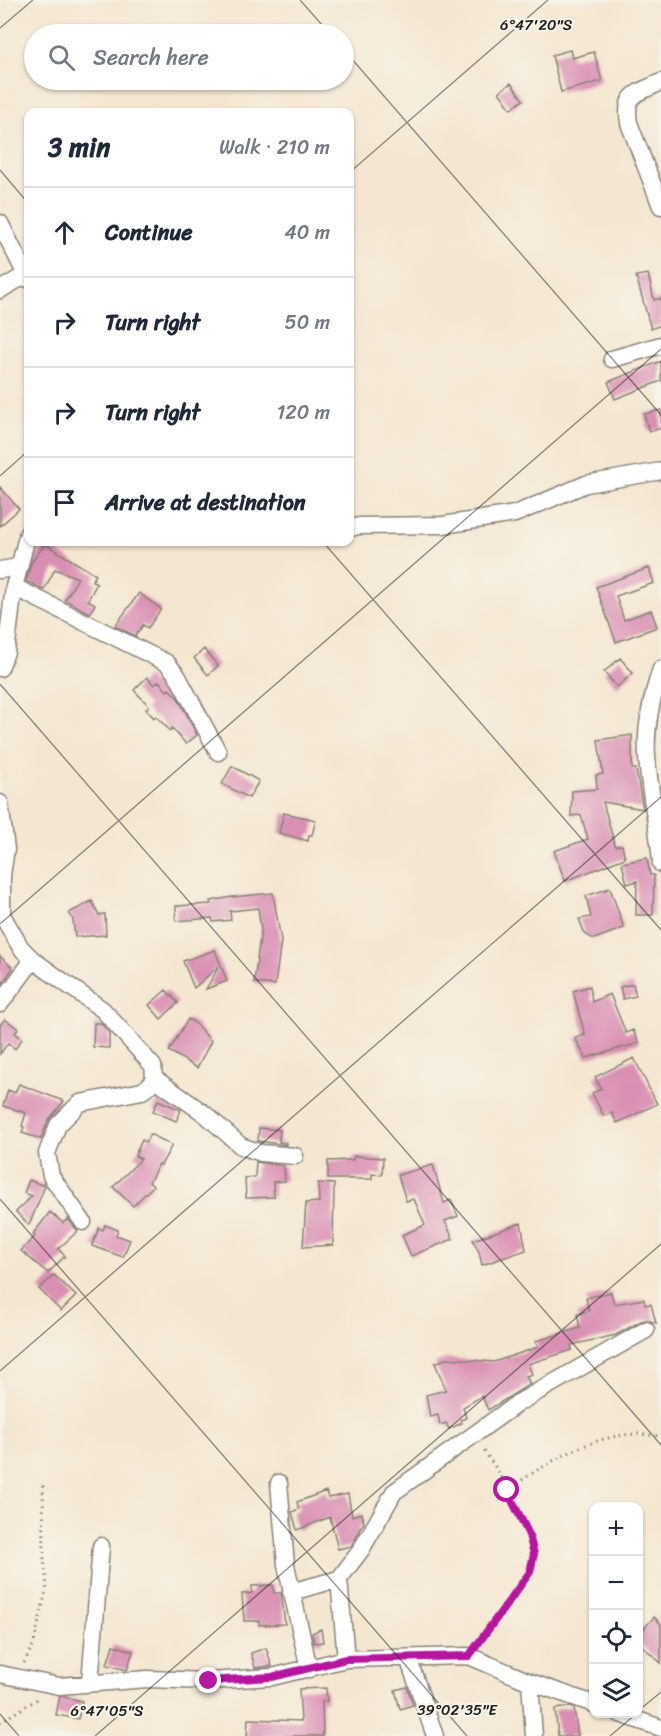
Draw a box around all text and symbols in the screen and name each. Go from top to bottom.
text: 6°47'20"S [500,12,573,38]
search box [24,24,354,90]
text: Search here [93,38,209,77]
icon: search [45,41,78,74]
text: 3 min [48,124,110,170]
text: Walk · 210 m [219,130,330,165]
text: Continue [105,213,193,252]
text: 40 m [284,215,330,250]
icon: ahead [48,216,81,249]
text: Turn right [105,303,200,342]
text: 50 m [285,305,330,340]
icon: right [48,306,81,339]
text: Turn right [105,393,200,432]
text: 120 m [277,395,330,430]
icon: right [48,396,81,429]
text: Arrive at destination [105,483,306,522]
icon: arrive [48,486,81,519]
route start [493,1476,519,1502]
map controls [589,1502,643,1718]
button: + [589,1502,643,1556]
button: − [589,1556,643,1610]
button: locate [589,1610,643,1664]
button: layers [589,1664,643,1718]
route end [195,1667,221,1693]
text: 39°02'35"E [417,1697,498,1723]
text: 6°47'05"S [71,1698,144,1724]

